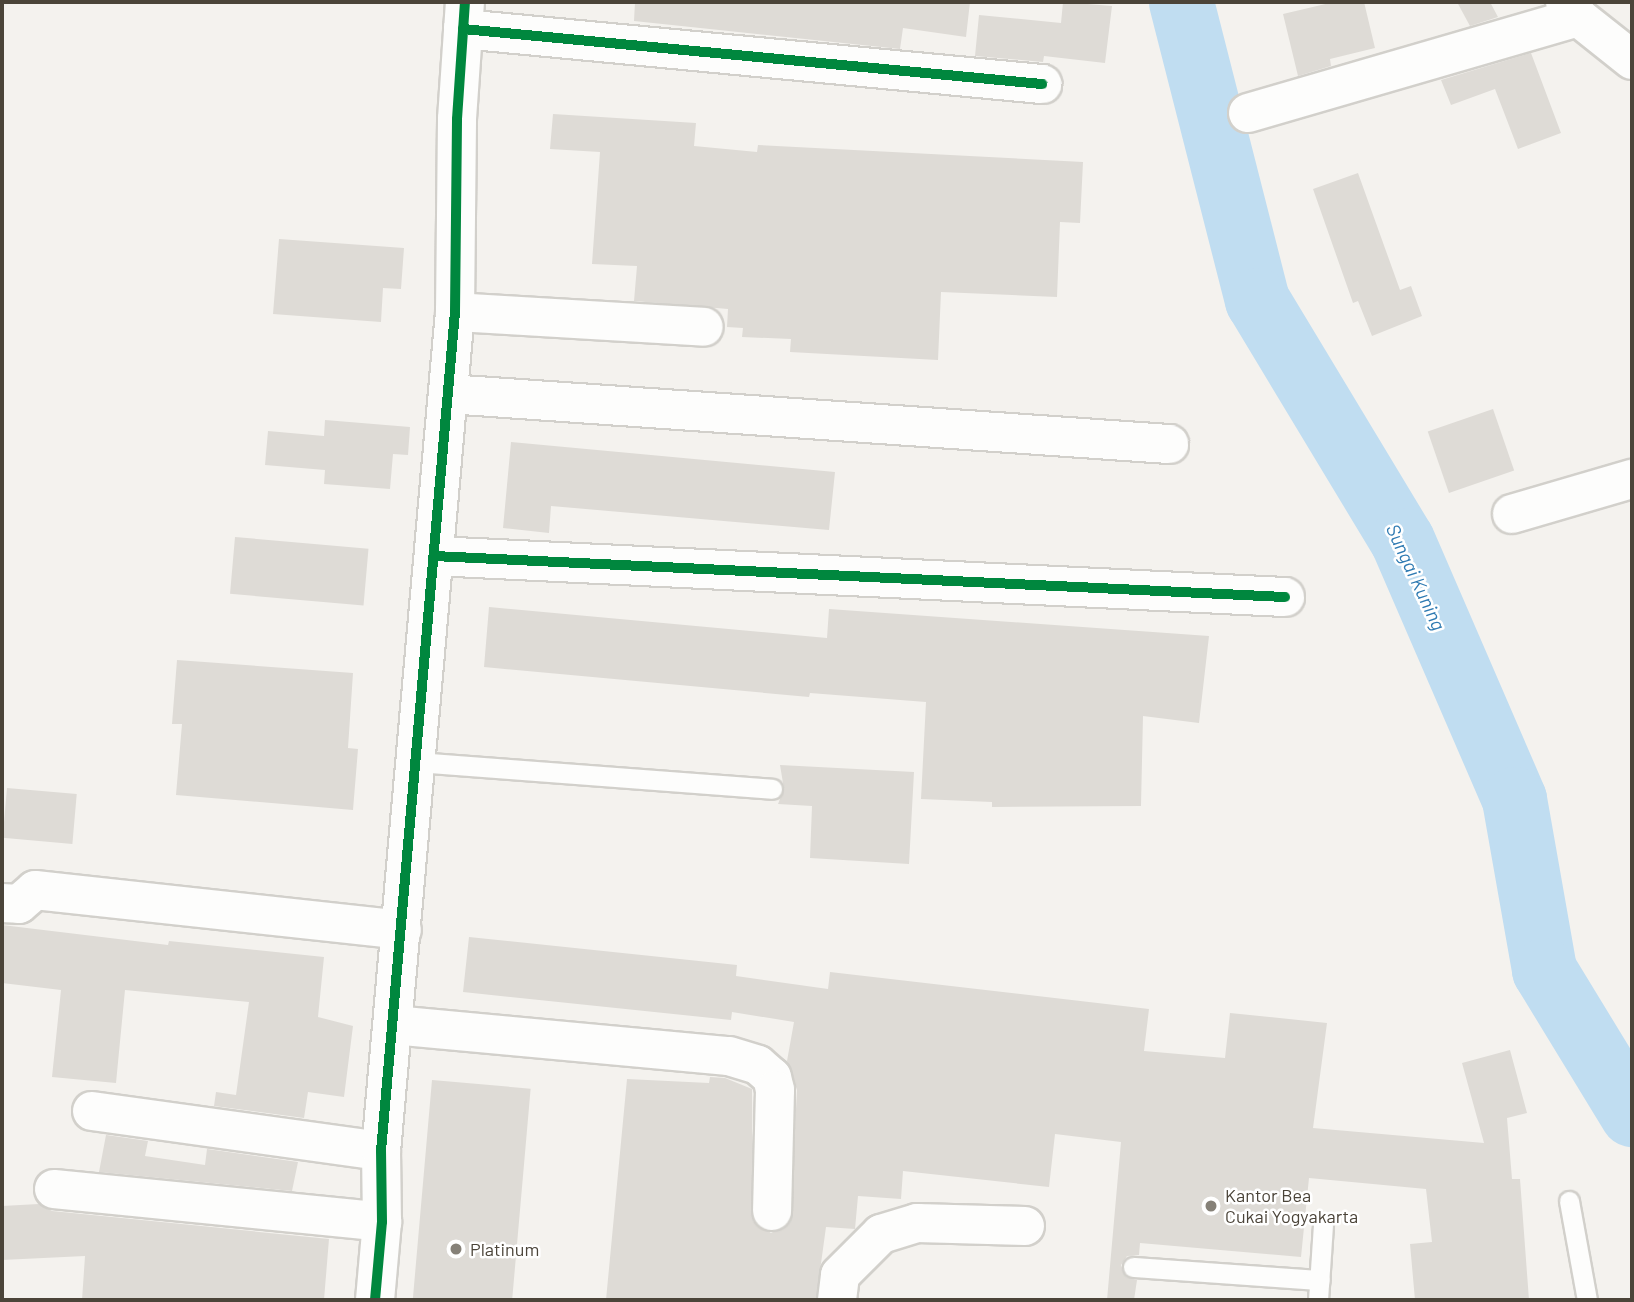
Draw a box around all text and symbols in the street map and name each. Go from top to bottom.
water label: Sungai Kuning [1381,520,1451,634]
place label: Kantor Bea Cukai Yogyakarta [1225,1185,1358,1228]
marker: Kantor Bea Cukai Yogyakarta [1203,1198,1219,1214]
place label: Platinum [470,1238,539,1260]
marker: Platinum [448,1241,464,1257]

